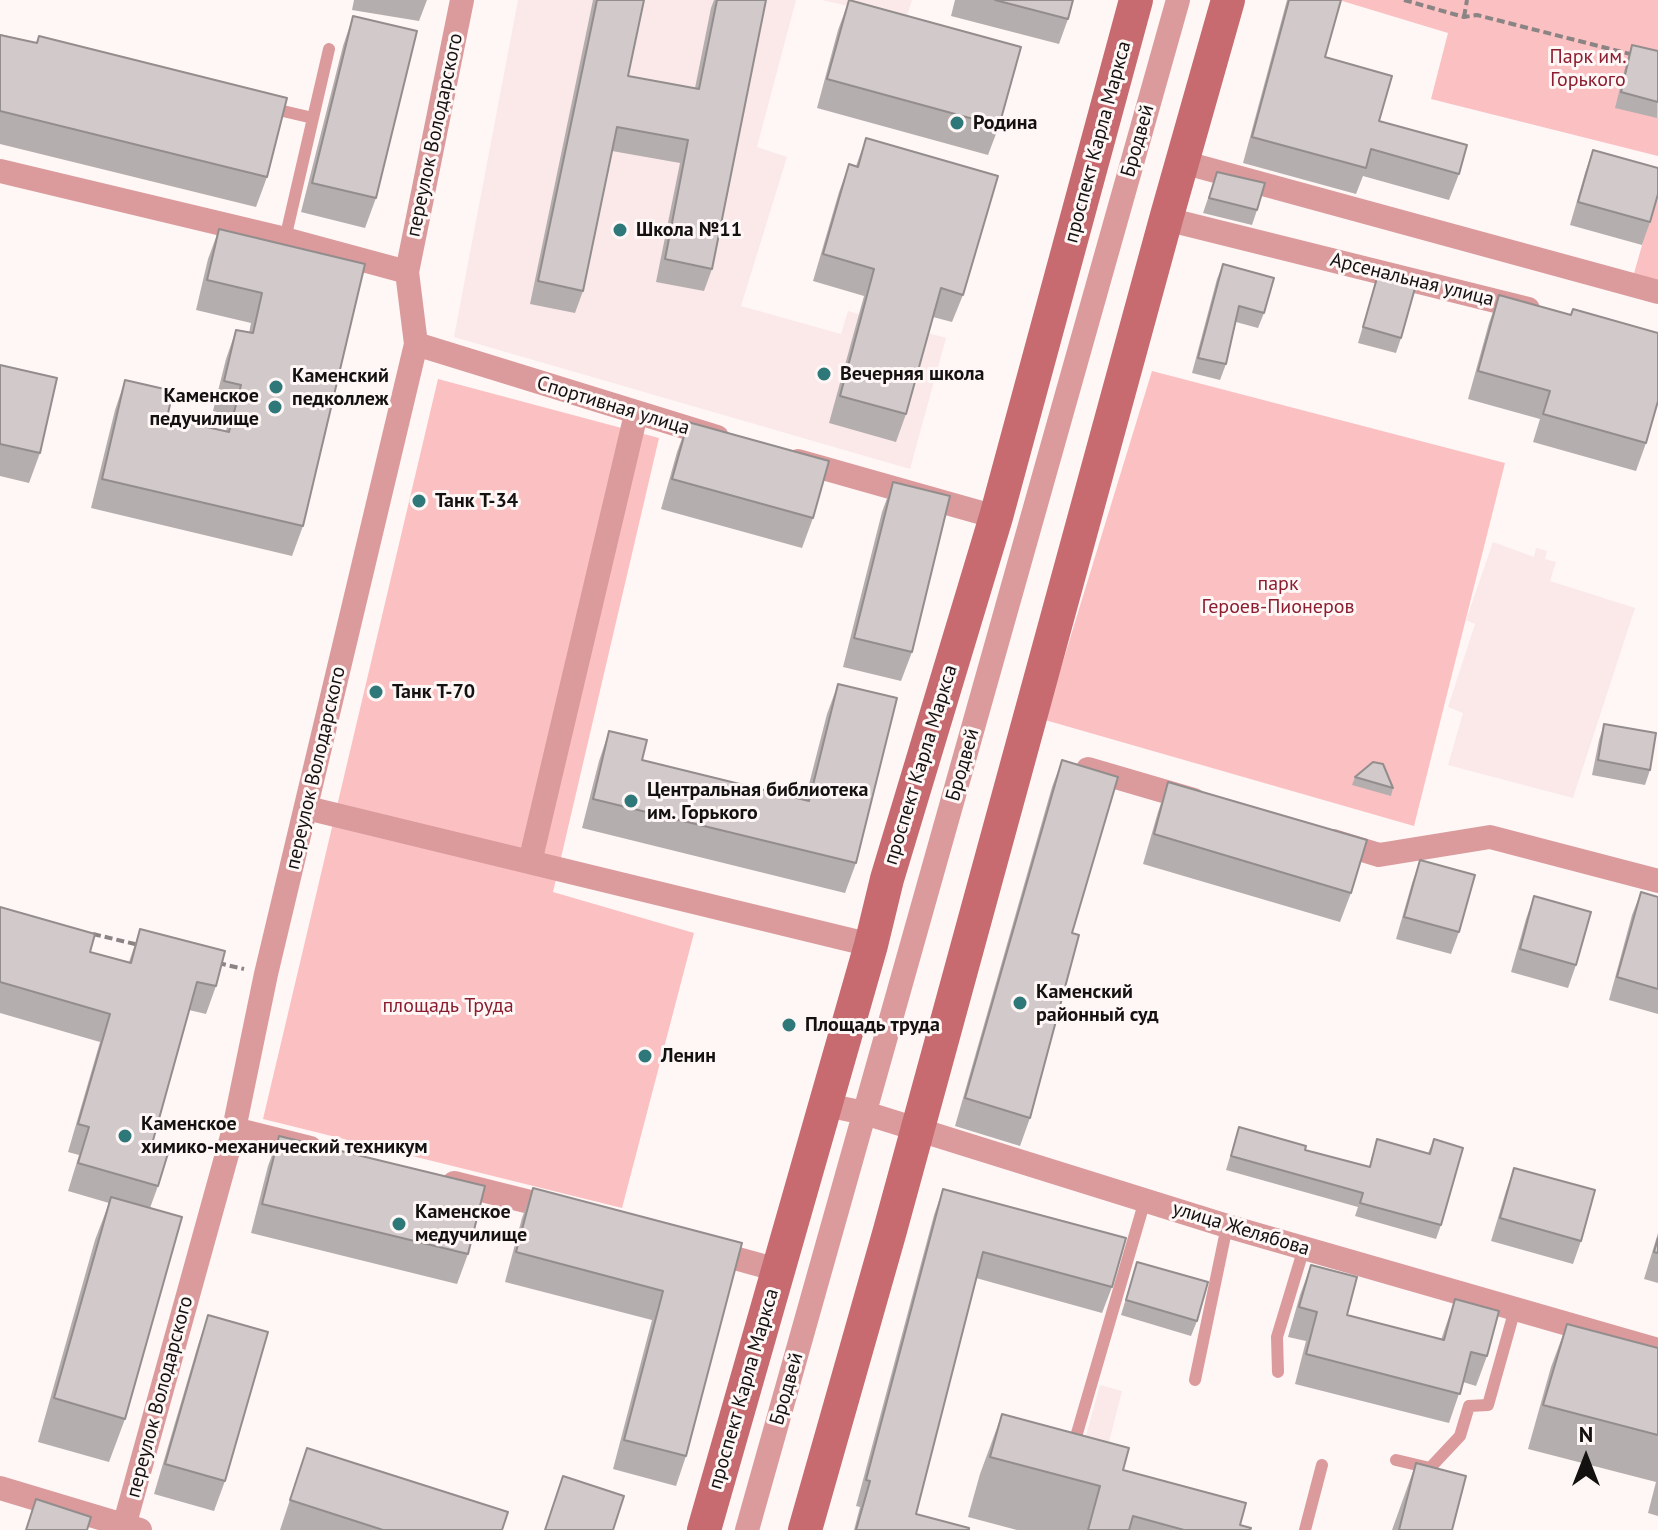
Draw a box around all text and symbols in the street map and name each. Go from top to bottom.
street label: переулок Володарского [402,31,468,239]
street label: проспект Карла Маркса [1059,38,1137,246]
park label: Парк им. Горького [1550,45,1626,92]
street label: Бродвей [1116,102,1160,180]
place label: Родина [973,111,1037,135]
marker: Родина [948,114,966,132]
place label: Школа №11 [636,218,742,242]
marker: Школа №11 [611,221,629,239]
street label: Арсенальная улица [1328,248,1496,312]
place label: Вечерняя школа [840,362,985,386]
place label: Каменский педколлеж [292,364,389,411]
marker: Вечерняя школа [815,365,833,383]
street label: Спортивная улица [534,371,692,441]
marker: Каменский педколлеж [267,378,285,396]
place label: Каменское педучилище [149,384,259,431]
marker: Каменское педучилище [266,398,284,416]
place label: Танк Т-34 [435,489,518,513]
marker: Танк Т-34 [410,492,428,510]
park label: парк Героев-Пионеров [1202,572,1354,619]
street label: проспект Карла Маркса [879,662,963,868]
street label: переулок Володарского [281,664,351,872]
place label: Танк Т-70 [392,680,475,704]
marker: Танк Т-70 [367,683,385,701]
street label: Бродвей [941,726,985,804]
place label: Центральная библиотека им. Горького [647,778,868,825]
marker: Центральная библиотека им. Горького [622,792,640,810]
place label: Каменский районный суд [1036,980,1158,1027]
park label: площадь Труда [382,994,514,1018]
marker: Каменский районный суд [1011,994,1029,1012]
place label: Площадь труда [805,1013,940,1037]
marker: Площадь труда [780,1016,798,1034]
place label: Ленин [661,1044,716,1068]
marker: Ленин [636,1047,654,1065]
place label: Каменское химико-механический техникум [141,1112,428,1159]
marker: Каменское химико-механический техникум [116,1127,134,1145]
street label: улица Желябова [1169,1197,1313,1261]
place label: Каменское медучилище [415,1200,527,1247]
marker: Каменское медучилище [390,1215,408,1233]
street label: проспект Карла Маркса [704,1286,784,1492]
street label: переулок Володарского [122,1294,198,1500]
street label: Бродвей [765,1350,809,1428]
north arrow [1546,1418,1626,1498]
text: N [1579,1420,1593,1448]

